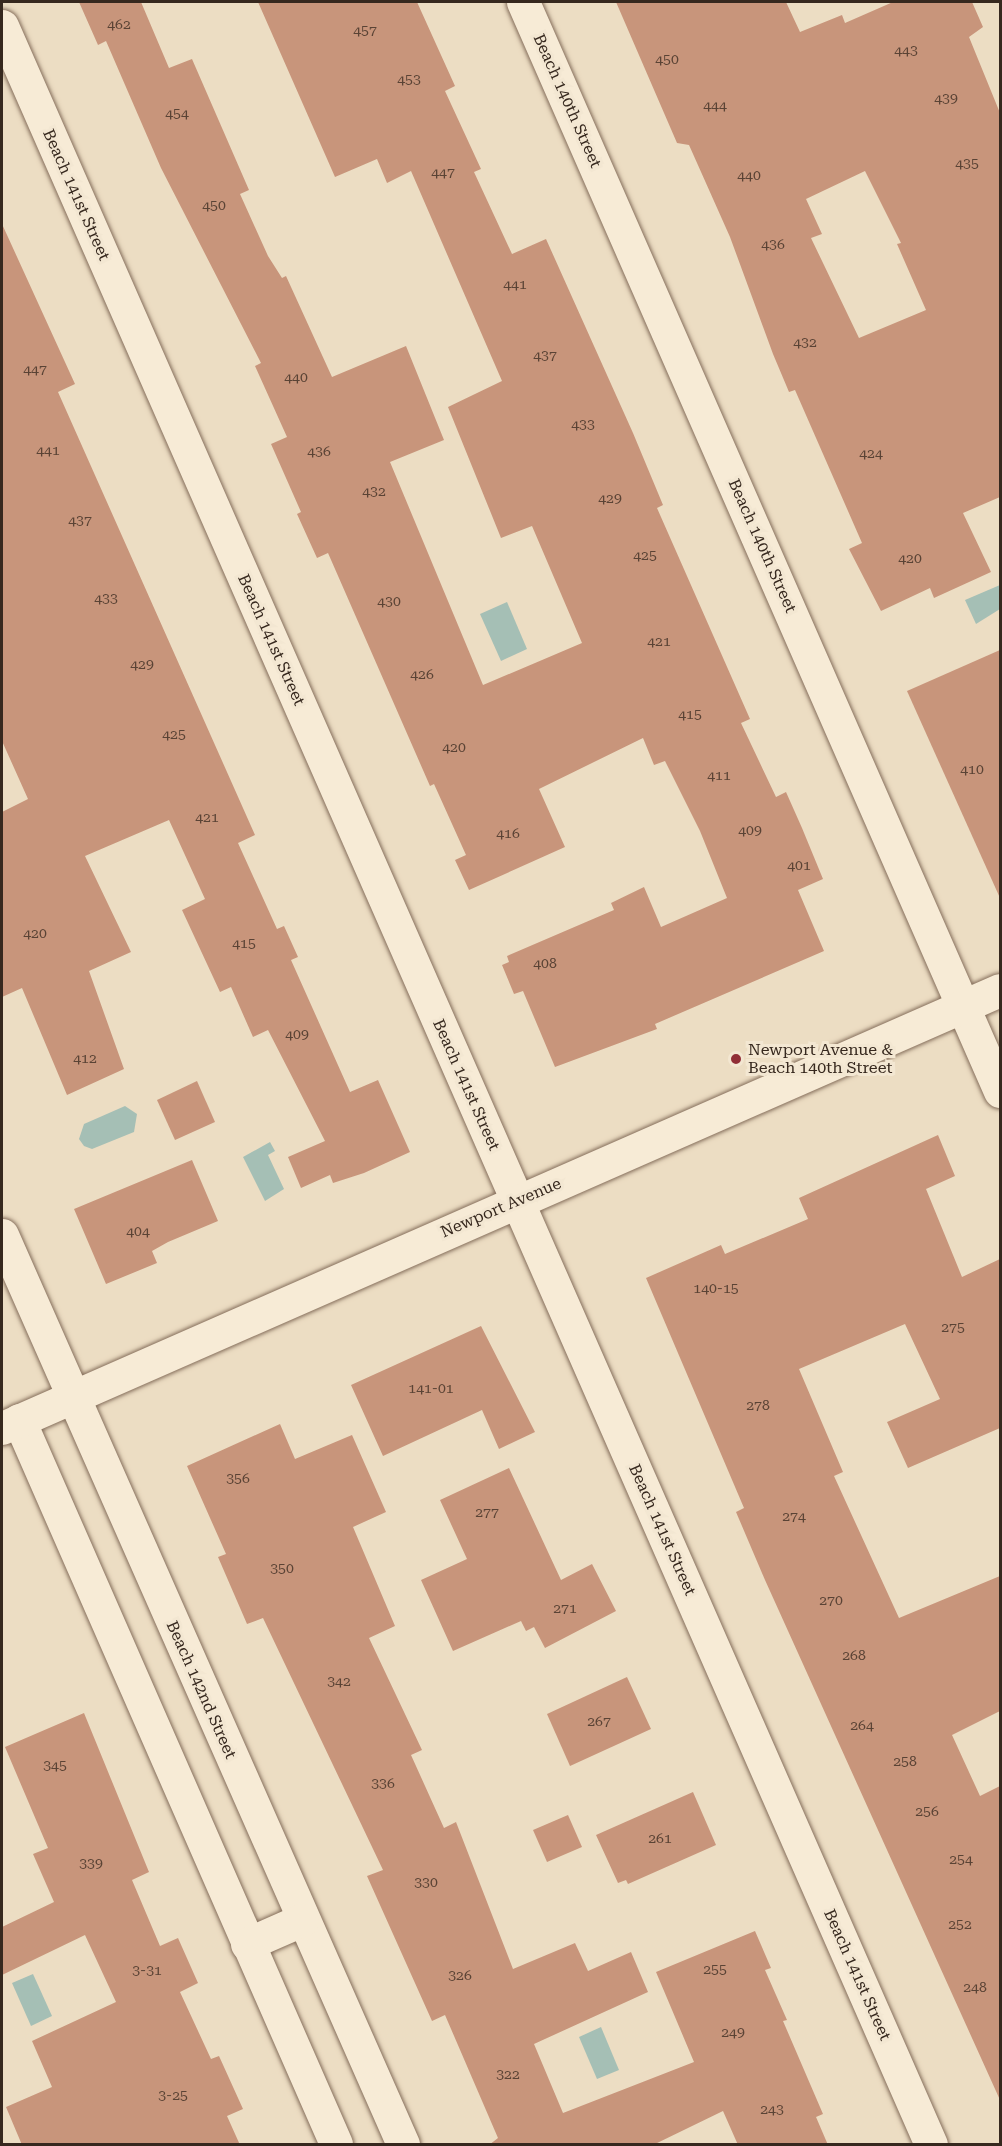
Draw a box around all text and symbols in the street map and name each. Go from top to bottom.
house number: 462 [107,16,131,32]
house number: 457 [353,22,377,38]
street label: Beach 140th Street [529,31,605,171]
house number: 443 [894,42,918,58]
house number: 450 [655,51,679,67]
house number: 453 [397,71,421,87]
house number: 439 [934,90,958,106]
house number: 444 [703,97,727,113]
house number: 454 [165,105,189,121]
street label: Beach 141st Street [38,126,114,264]
house number: 435 [955,155,979,171]
house number: 447 [431,164,455,180]
house number: 440 [737,167,761,183]
house number: 450 [202,197,226,213]
house number: 436 [761,236,785,252]
house number: 441 [503,276,527,292]
house number: 432 [793,334,817,350]
house number: 437 [533,347,557,363]
house number: 447 [23,361,47,377]
house number: 440 [284,369,308,385]
house number: 433 [571,416,595,432]
house number: 441 [36,442,60,458]
house number: 436 [307,443,331,459]
house number: 424 [859,445,883,461]
street label: Beach 140th Street [724,476,800,616]
house number: 432 [362,483,386,499]
house number: 429 [598,490,622,506]
house number: 437 [68,512,92,528]
house number: 425 [633,547,657,563]
house number: 420 [898,550,922,566]
street label: Beach 141st Street [233,571,309,709]
house number: 433 [94,590,118,606]
house number: 430 [377,593,401,609]
house number: 421 [647,633,671,649]
house number: 429 [130,656,154,672]
house number: 426 [410,666,434,682]
house number: 415 [678,706,702,722]
house number: 425 [162,726,186,742]
house number: 420 [442,739,466,755]
house number: 410 [960,761,984,777]
house number: 411 [707,767,731,783]
house number: 421 [195,809,219,825]
house number: 409 [738,822,762,838]
house number: 416 [496,825,520,841]
house number: 401 [787,857,811,873]
house number: 420 [23,925,47,941]
house number: 415 [232,935,256,951]
house number: 408 [533,955,557,971]
street label: Beach 141st Street [428,1016,504,1154]
house number: 409 [285,1026,309,1042]
place label: Newport Avenue & Beach 140th Street [748,1040,893,1078]
house number: 412 [73,1050,97,1066]
marker: Newport Avenue & Beach 140th Street [729,1052,743,1066]
street label: Newport Avenue [438,1174,564,1242]
house number: 404 [126,1223,150,1239]
house number: 140-15 [693,1280,739,1296]
house number: 275 [941,1319,965,1335]
house number: 141-01 [408,1380,454,1396]
house number: 278 [746,1397,770,1413]
street label: Beach 141st Street [624,1461,700,1599]
house number: 356 [226,1470,250,1486]
house number: 277 [475,1504,499,1520]
house number: 274 [782,1508,806,1524]
house number: 350 [270,1560,294,1576]
house number: 270 [819,1592,843,1608]
house number: 271 [553,1600,577,1616]
street label: Beach 142nd Street [162,1618,240,1762]
house number: 268 [842,1647,866,1663]
house number: 342 [327,1673,351,1689]
house number: 267 [587,1713,611,1729]
house number: 264 [850,1717,874,1733]
house number: 258 [893,1753,917,1769]
house number: 345 [43,1757,67,1773]
house number: 336 [371,1775,395,1791]
house number: 256 [915,1803,939,1819]
house number: 261 [648,1830,672,1846]
house number: 254 [949,1851,973,1867]
house number: 339 [79,1855,103,1871]
house number: 330 [414,1874,438,1890]
street label: Beach 141st Street [819,1906,895,2044]
house number: 252 [948,1916,972,1932]
house number: 255 [703,1961,727,1977]
house number: 3-31 [132,1962,162,1978]
house number: 326 [448,1967,472,1983]
house number: 248 [963,1979,987,1995]
house number: 249 [721,2024,745,2040]
house number: 322 [496,2066,520,2082]
house number: 3-25 [158,2087,188,2103]
house number: 243 [760,2101,784,2117]

